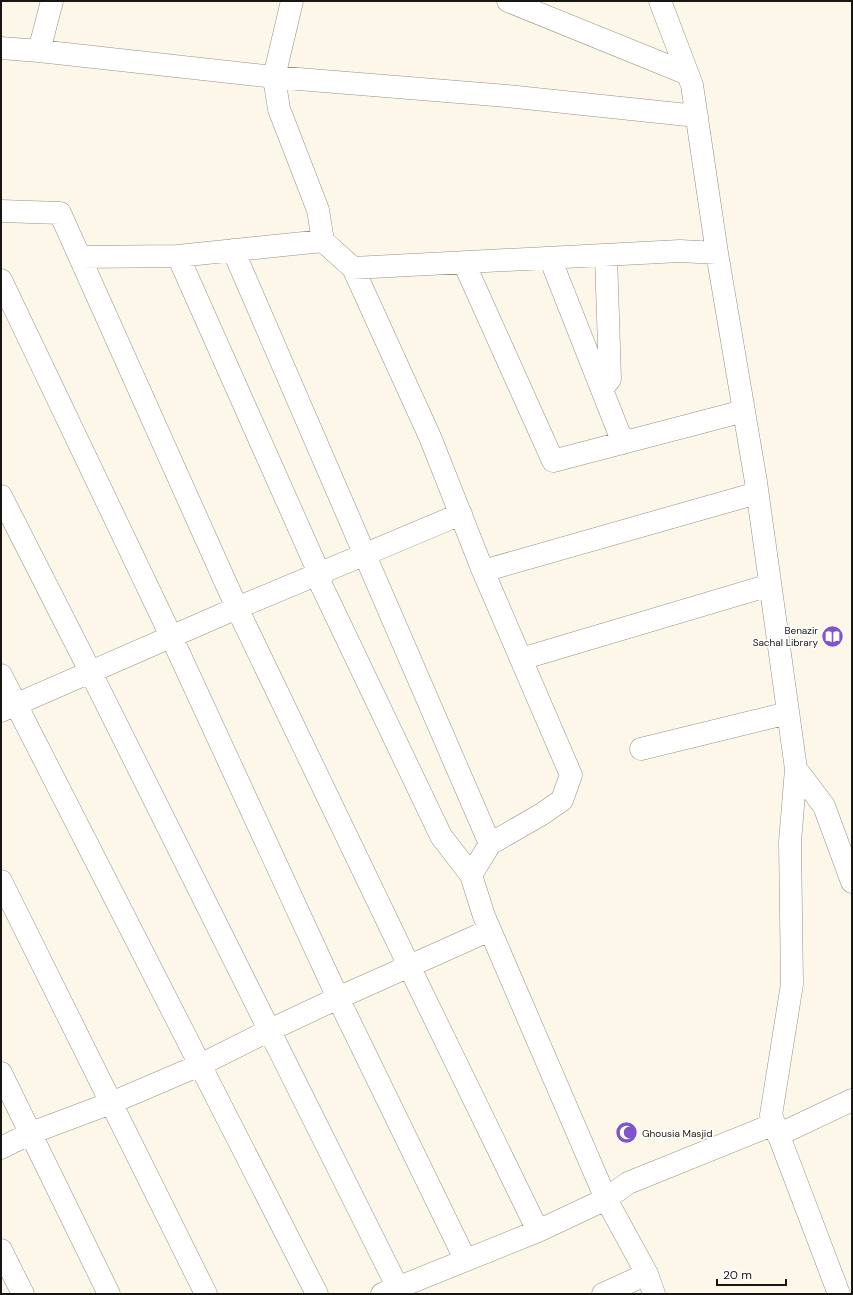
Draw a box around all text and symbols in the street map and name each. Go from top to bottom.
library icon: Benazir Sachal Library [820,623,846,649]
place label: Benazir Sachal Library [753,624,818,649]
mosque icon: Ghousia Masjid [613,1120,639,1146]
place label: Ghousia Masjid [642,1127,712,1140]
scale bar [717,1261,786,1287]
text: 20 m [723,1267,752,1283]

